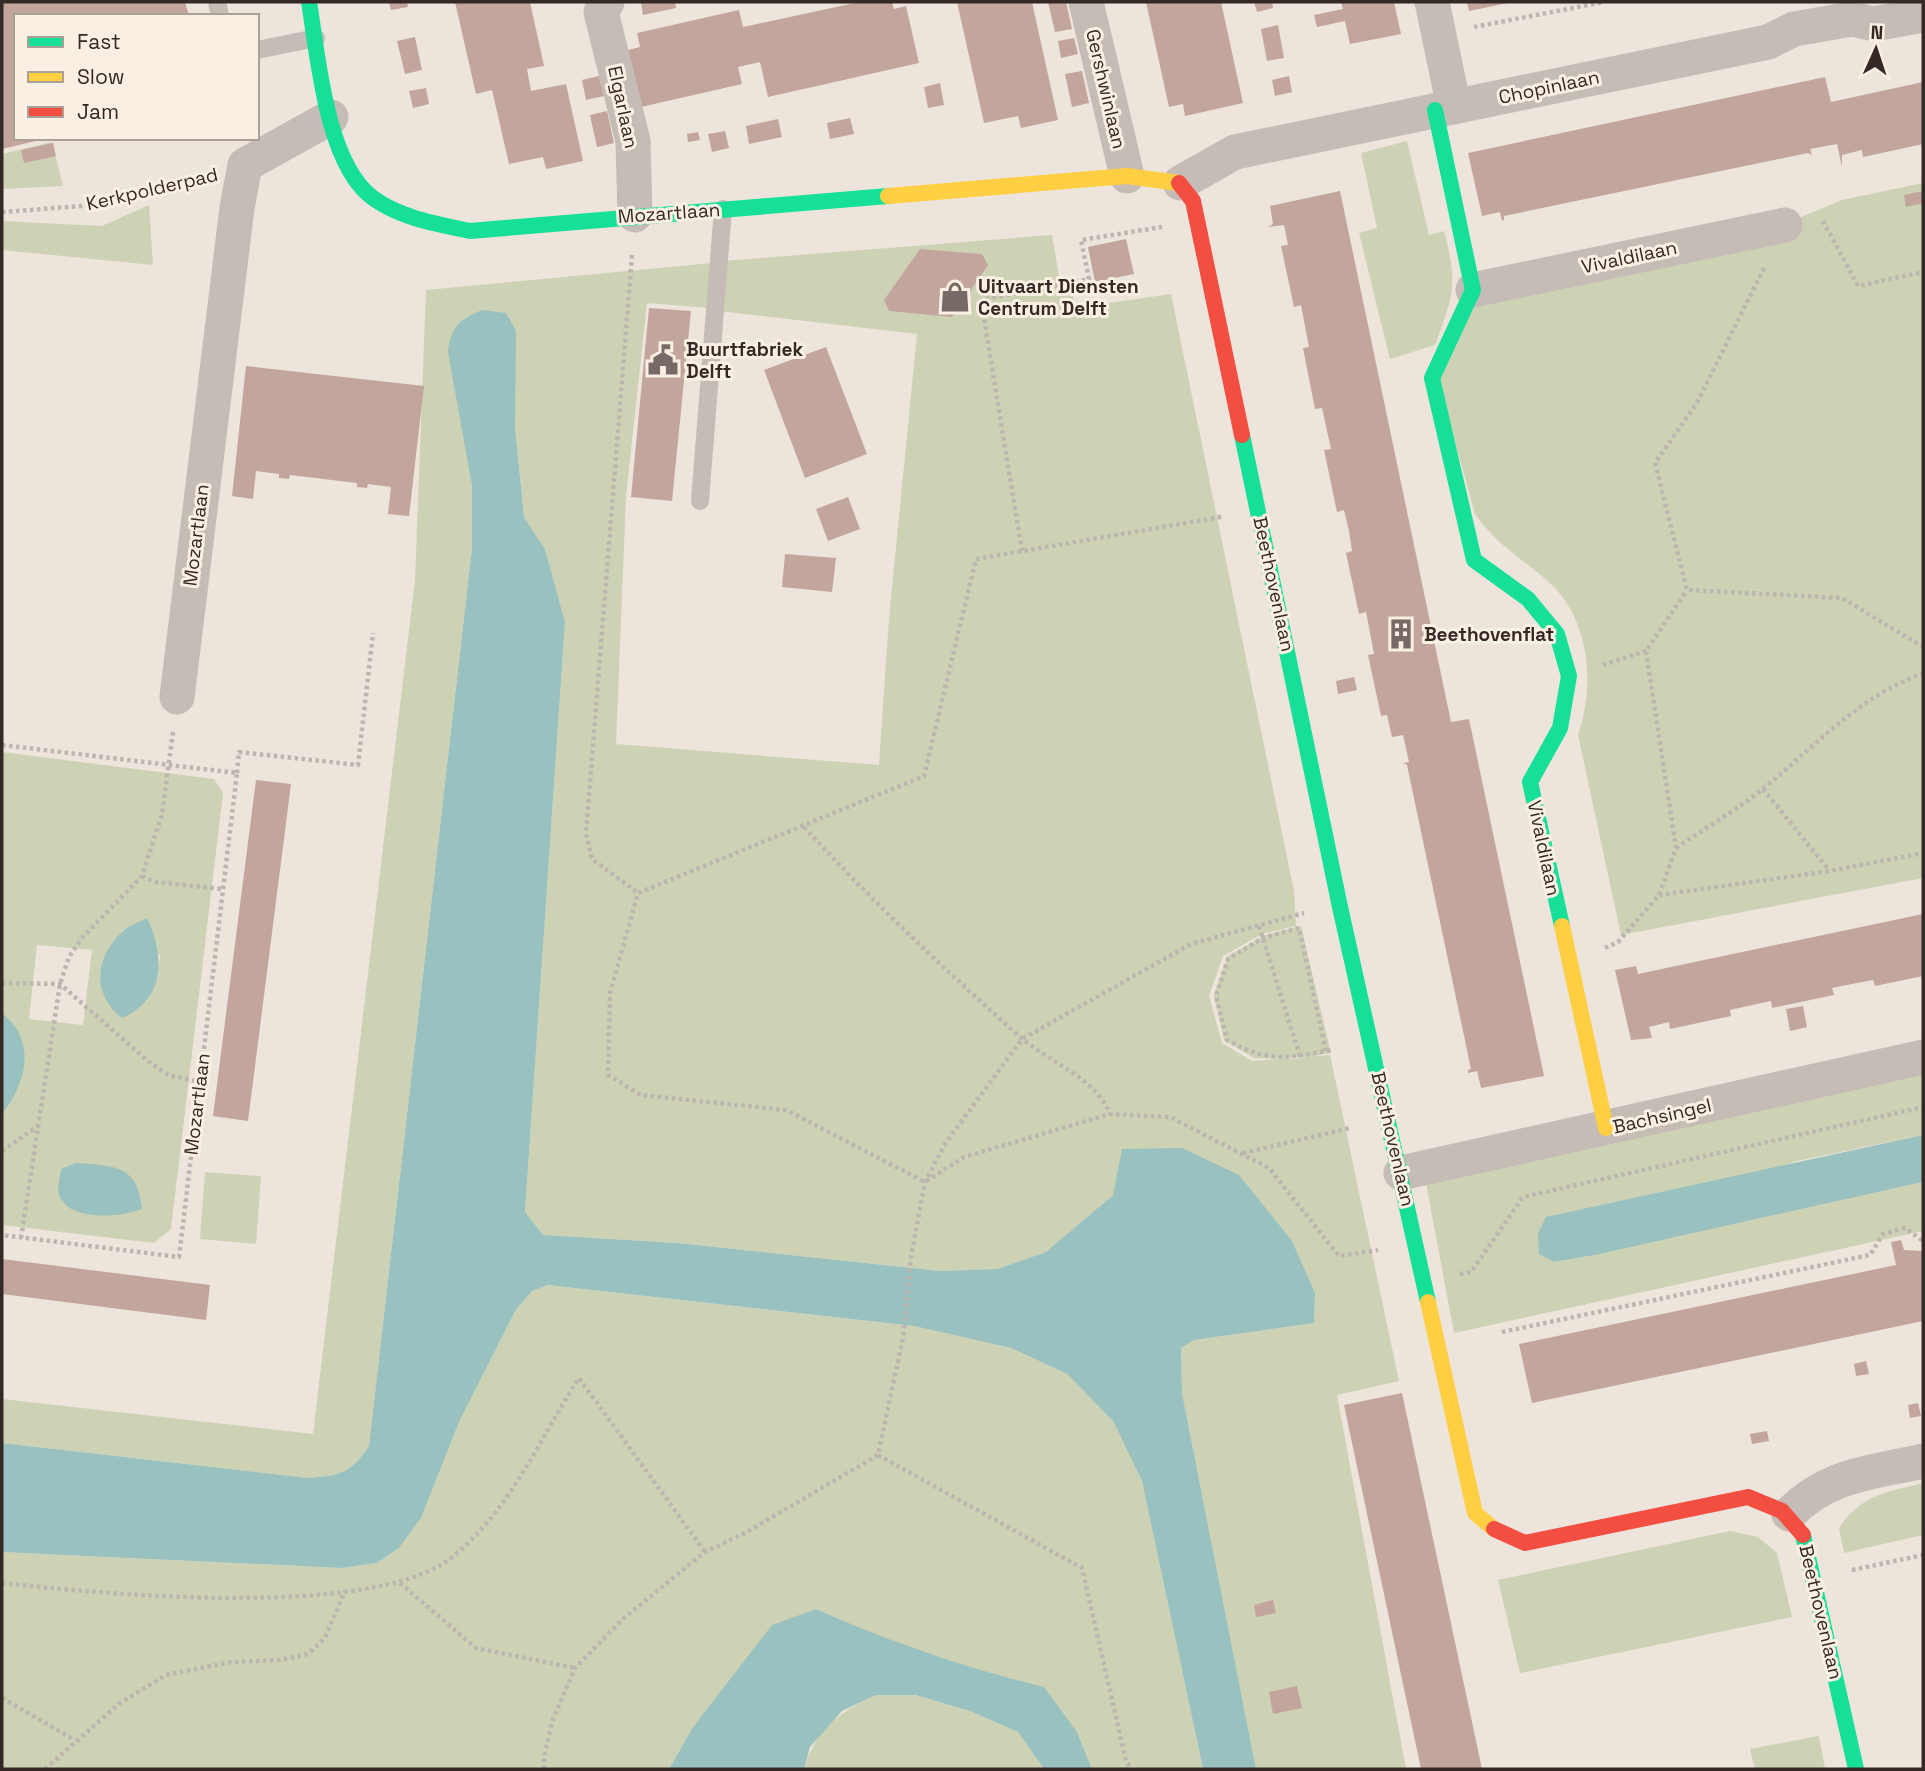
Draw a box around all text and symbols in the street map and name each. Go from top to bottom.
legend [14,14,259,140]
north arrow [1841,14,1911,84]
text: N [1870,20,1884,45]
street label: Gershwinlaan [1080,27,1132,151]
text: Fast [77,28,121,55]
text: Slow [77,63,125,90]
street label: Elgarlaan [602,63,644,151]
street label: Chopinlaan [1496,64,1602,110]
text: Jam [77,98,119,125]
street label: Kerkpolderpad [84,162,220,216]
street label: Mozartlaan [617,197,721,229]
street label: Vivaldilaan [1579,235,1679,279]
place label: Uitvaart Diensten Centrum Delft [978,274,1139,321]
shop icon: Uitvaart Diensten Centrum Delft [938,280,972,314]
place label: Buurtfabriek Delft [686,337,804,384]
public building icon: Buurtfabriek Delft [646,343,680,377]
street label: Mozartlaan [177,483,215,587]
street label: Beethovenlaan [1247,514,1301,654]
building icon: Beethovenflat [1384,617,1418,651]
place label: Beethovenflat [1424,622,1554,647]
street label: Vivaldilaan [1522,798,1566,898]
street label: Mozartlaan [178,1052,216,1156]
street label: Beethovenlaan [1365,1069,1421,1209]
street label: Bachsingel [1610,1092,1714,1140]
street label: Beethovenlaan [1793,1542,1849,1682]

